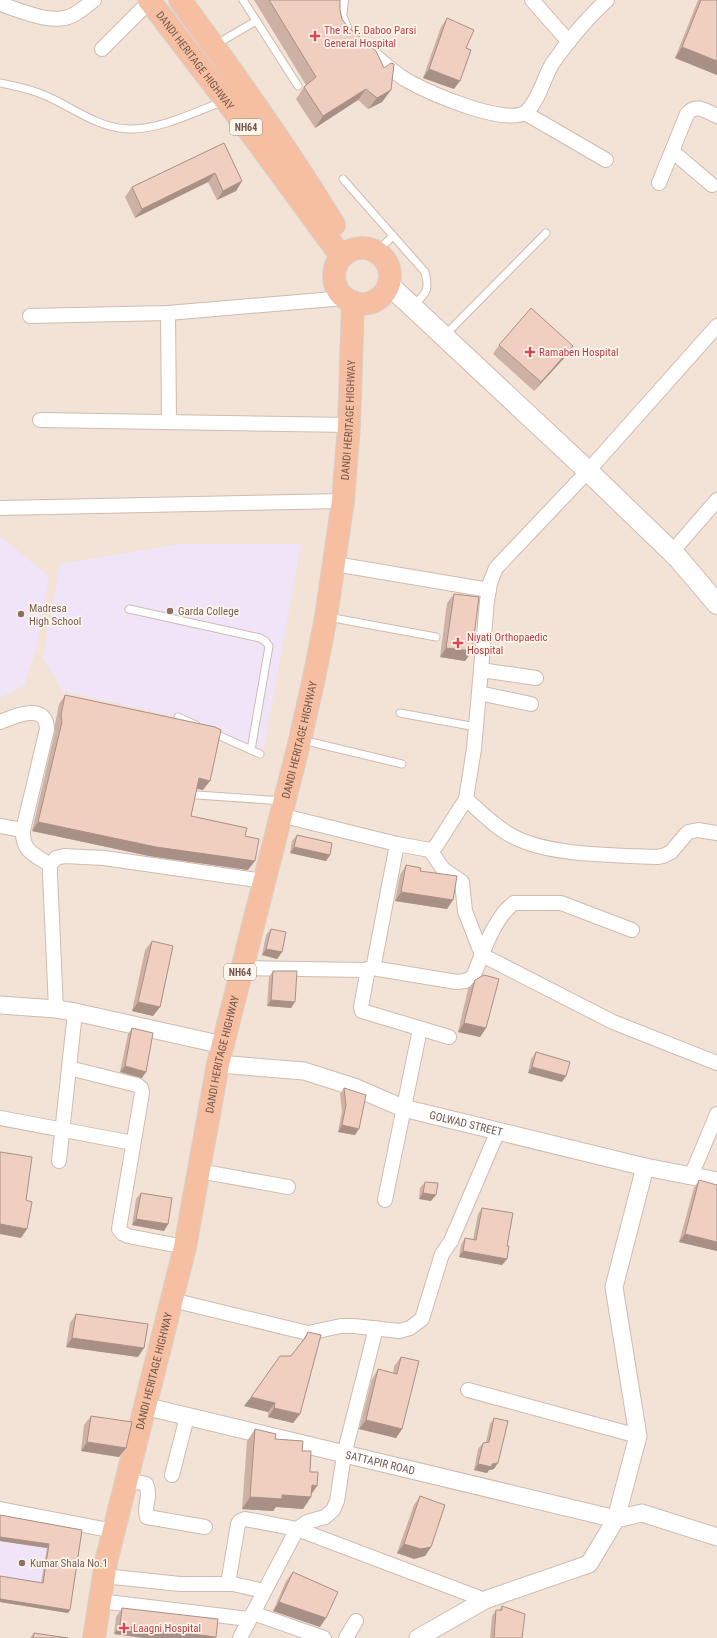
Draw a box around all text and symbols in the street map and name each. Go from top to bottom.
street label: DANDI HERITAGE HIGHWAY [153,9,237,112]
place label: The R. F. Daboo Parsi General Hospital [324,24,416,50]
marker: The R. F. Daboo Parsi General Hospital [309,30,321,42]
road number: NH64 [230,119,262,135]
marker: Ramaben Hospital [524,346,536,358]
place label: Ramaben Hospital [539,346,618,359]
street label: DANDI HERITAGE HIGHWAY [338,359,358,481]
place label: Madresa High School [29,602,81,628]
place label: Garda College [178,605,239,618]
marker: Garda College [165,606,175,616]
marker: Madresa High School [16,609,26,619]
place label: Niyati Orthopaedic Hospital [467,631,548,657]
marker: Niyati Orthopaedic Hospital [452,637,464,649]
street label: DANDI HERITAGE HIGHWAY [279,679,320,800]
road number: NH64 [224,964,256,980]
street label: DANDI HERITAGE HIGHWAY [203,994,242,1114]
street label: GOLWAD STREET [428,1108,504,1139]
street label: DANDI HERITAGE HIGHWAY [133,1311,175,1431]
street label: SATTAPIR ROAD [344,1448,416,1477]
place label: Kumar Shala No.1 [30,1557,108,1570]
marker: Kumar Shala No.1 [17,1558,27,1568]
marker: Laagni Hospital [118,1622,130,1634]
place label: Laagni Hospital [133,1622,201,1635]

